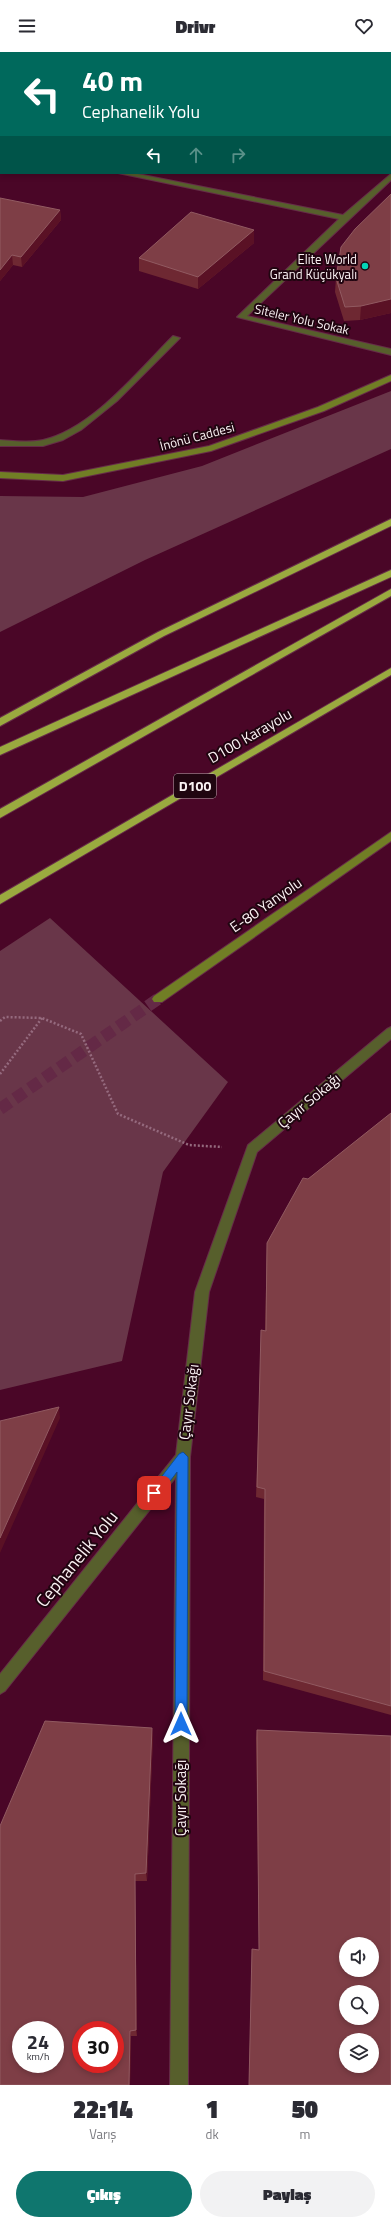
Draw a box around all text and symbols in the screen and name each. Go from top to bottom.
text: Drivr [176,13,215,40]
icon: menu [16,15,38,37]
icon: heart [353,15,375,37]
text: 40 m [82,59,143,102]
icon: left [16,68,68,120]
text: Cephanelik Yolu [82,98,200,125]
icon: left [143,144,165,166]
icon: ahead [185,144,207,166]
icon: right [227,144,249,166]
place label: Elite World Grand Küçükyalı [270,249,357,284]
marker: Elite World Grand Küçükyalı [360,261,370,271]
street label: Siteler Yolu Sokak [253,298,351,340]
street label: İnönü Caddesi [157,416,237,456]
street label: D100 Karayolu [204,702,296,769]
road number: D100 [174,774,216,798]
street label: E-80 Yanyolu [225,871,307,938]
street label: Çayır Sokağı [272,1067,345,1134]
street label: Çayır Sokağı [172,1363,205,1441]
pin [137,1476,171,1510]
icon: arrive [143,1482,165,1504]
street label: Cephanelik Yolu [29,1504,124,1613]
position arrow [160,1703,202,1745]
street label: Çayır Sokağı [169,1760,192,1836]
map controls [339,1937,379,2073]
button: sound [339,1937,379,1977]
button: search [339,1985,379,2025]
speed limit sign: 30 [72,2021,124,2073]
text: 24 [27,2026,49,2057]
button: layers [339,2033,379,2073]
text: km/h [27,2049,49,2064]
text: 22:14 [73,2091,133,2127]
text: 1 [206,2091,219,2127]
text: 50 [292,2091,318,2127]
text: Varış [89,2124,116,2144]
text: dk [206,2124,219,2144]
text: m [299,2124,310,2144]
button: Çıkış [16,2171,192,2217]
button: Paylaş [200,2171,375,2217]

